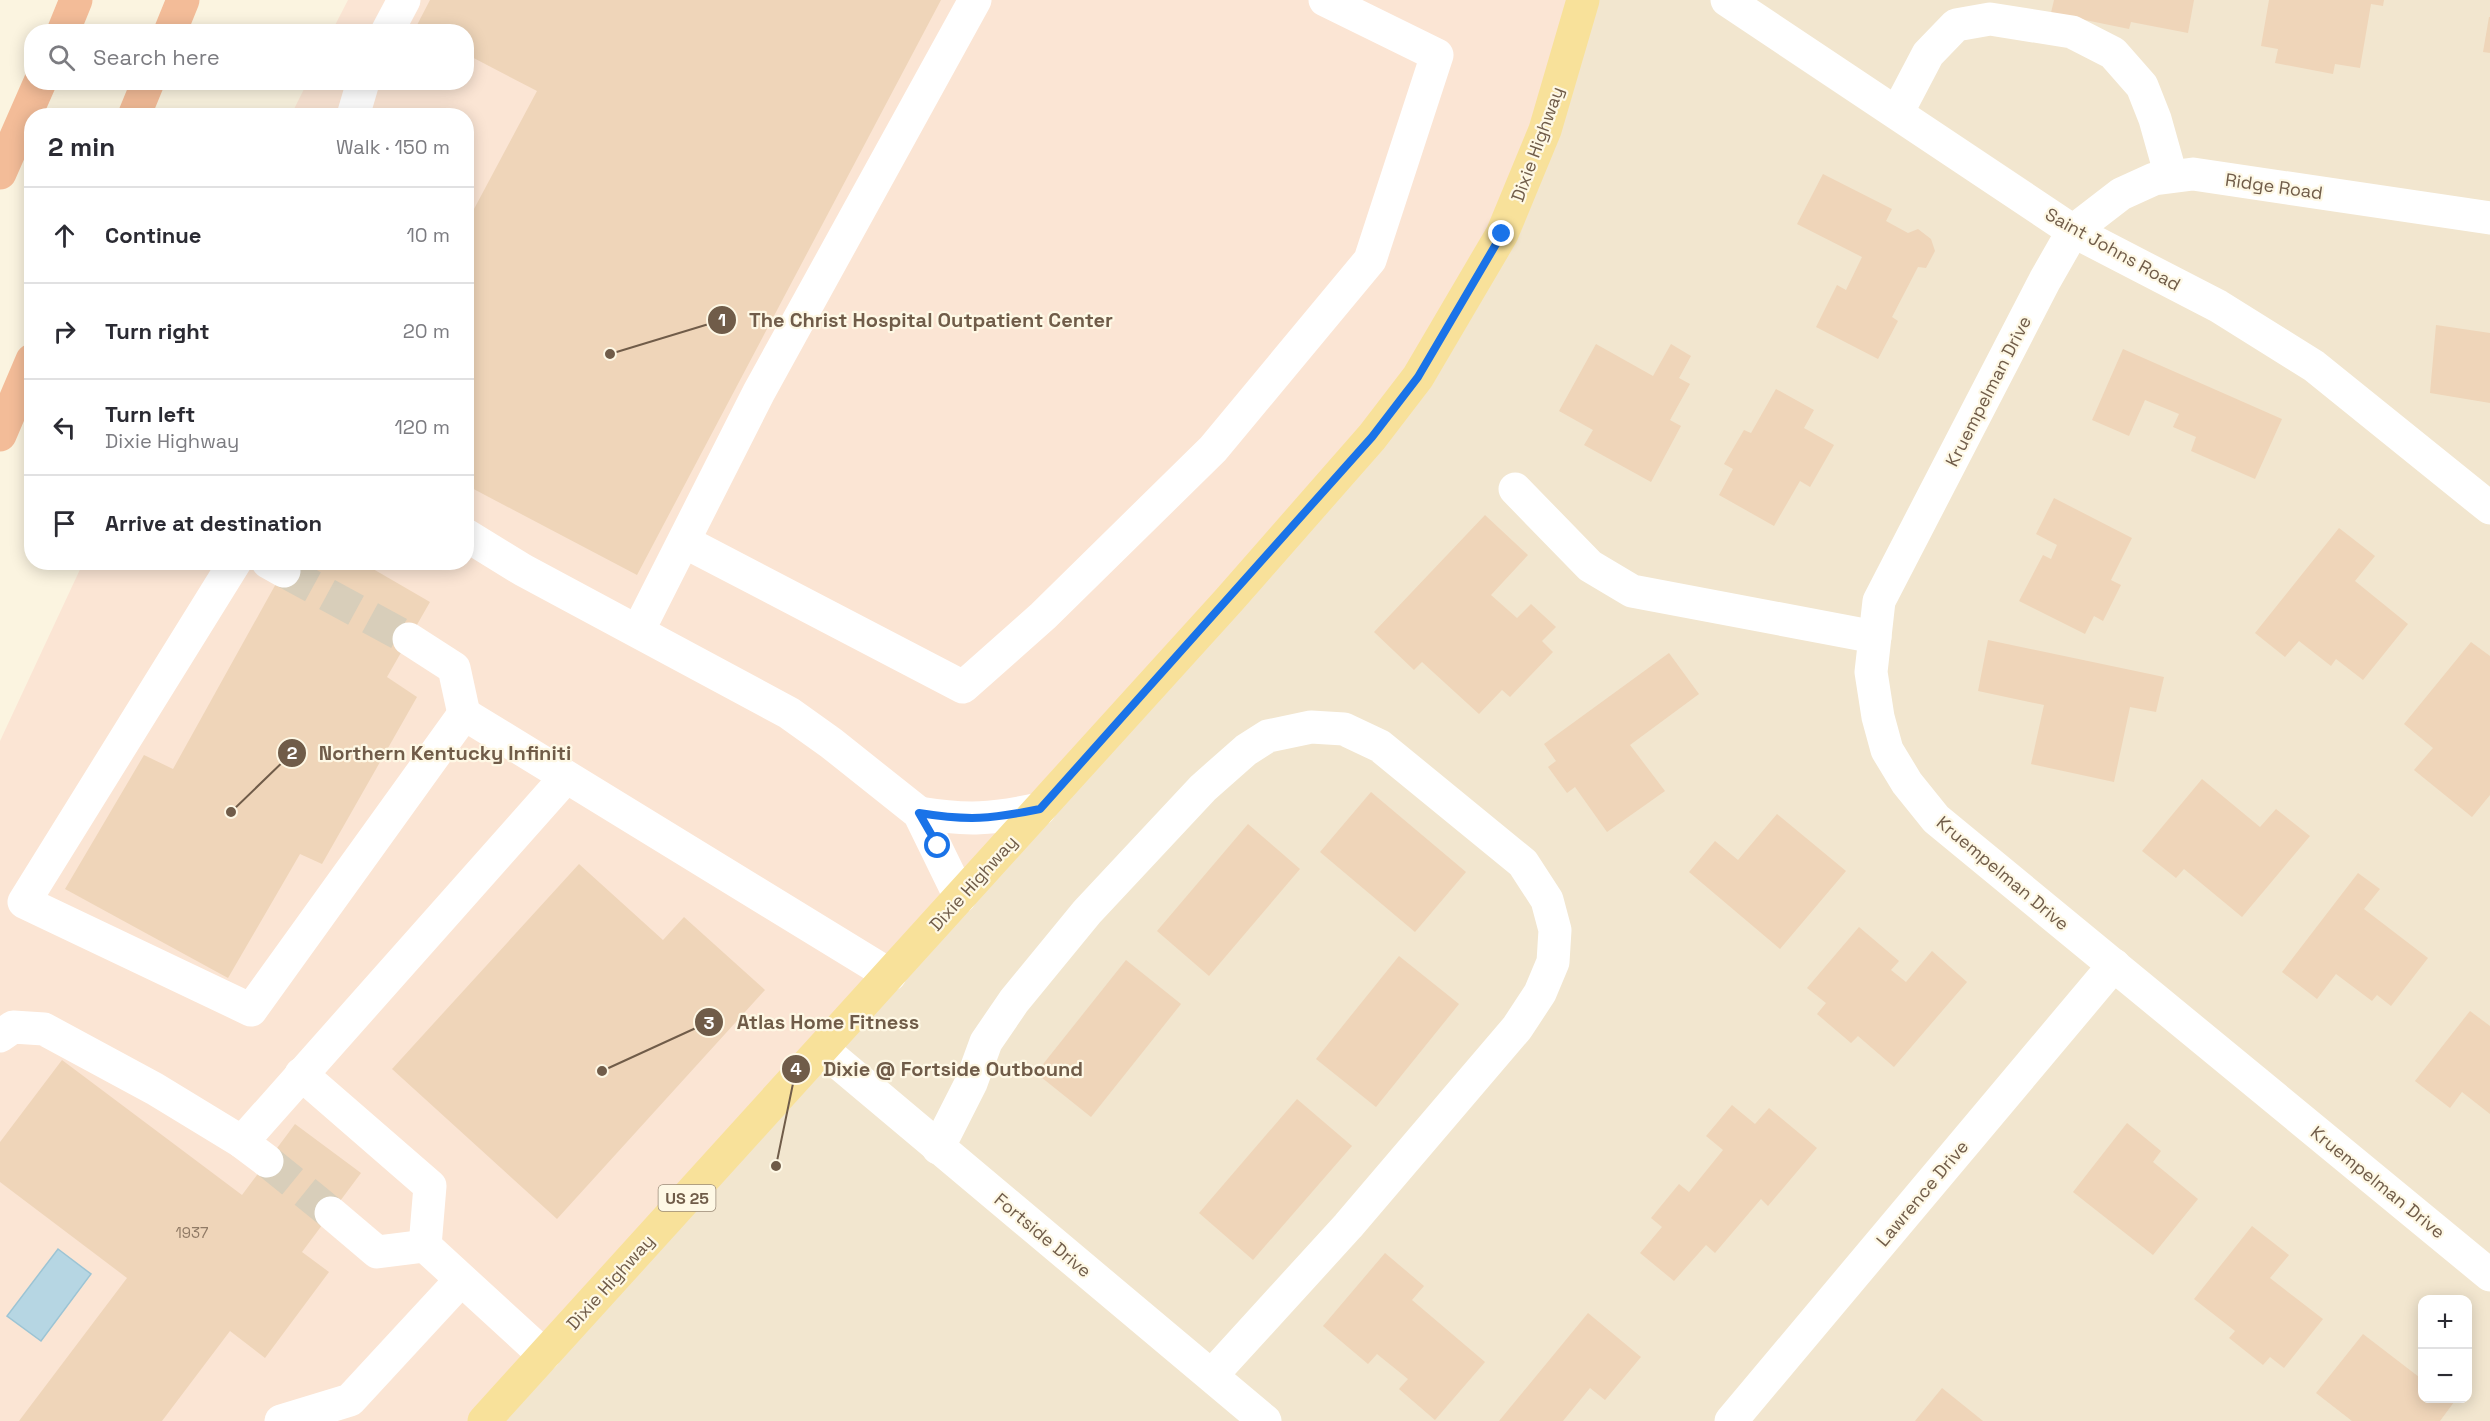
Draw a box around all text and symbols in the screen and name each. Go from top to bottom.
search box [24,24,474,90]
icon: search [45,41,78,74]
text: Search here [93,43,220,71]
street label: Dixie Highway [1506,83,1568,205]
text: 2 min [48,130,115,164]
text: Walk · 150 m [336,134,450,160]
street label: Ridge Road [2224,168,2324,204]
street label: Saint Johns Road [2041,202,2185,296]
icon: ahead [48,219,81,252]
route end [1488,220,1514,246]
text: Continue [105,221,201,249]
text: 10 m [406,222,450,248]
callout: The Christ Hospital Outpatient Center [707,301,1125,339]
text: The Christ Hospital Outpatient Center [749,307,1113,333]
text: 1 [718,308,726,331]
street label: Kruempelman Drive [1940,312,2036,470]
icon: right [48,315,81,348]
text: Turn right [105,317,210,345]
text: 20 m [403,318,450,344]
text: Turn left [105,400,195,428]
icon: left [48,411,81,444]
text: 120 m [394,414,450,440]
text: Dixie Highway [105,428,239,454]
icon: arrive [48,507,81,540]
text: Arrive at destination [105,509,322,537]
callout: Northern Kentucky Infiniti [277,734,583,772]
text: Northern Kentucky Infiniti [319,740,571,766]
text: 2 [287,741,298,764]
street label: Kruempelman Drive [1932,811,2074,935]
street label: Dixie Highway [924,830,1022,936]
route start [924,832,950,858]
callout: Atlas Home Fitness [694,1003,931,1041]
text: Atlas Home Fitness [737,1009,919,1035]
text: 3 [704,1011,715,1034]
callout: Dixie @ Fortside Outbound [781,1050,1095,1088]
text: Dixie @ Fortside Outbound [823,1056,1083,1082]
text: 4 [790,1057,802,1080]
street label: Kruempelman Drive [2306,1121,2450,1243]
street label: Lawrence Drive [1871,1135,1973,1251]
road number: US 25 [658,1185,716,1211]
street label: Fortside Drive [990,1188,1096,1282]
house number: 1937 [176,1223,208,1242]
street label: Dixie Highway [561,1229,659,1335]
map controls [2418,1295,2472,1403]
button: + [2418,1295,2472,1349]
button: − [2418,1349,2472,1403]

